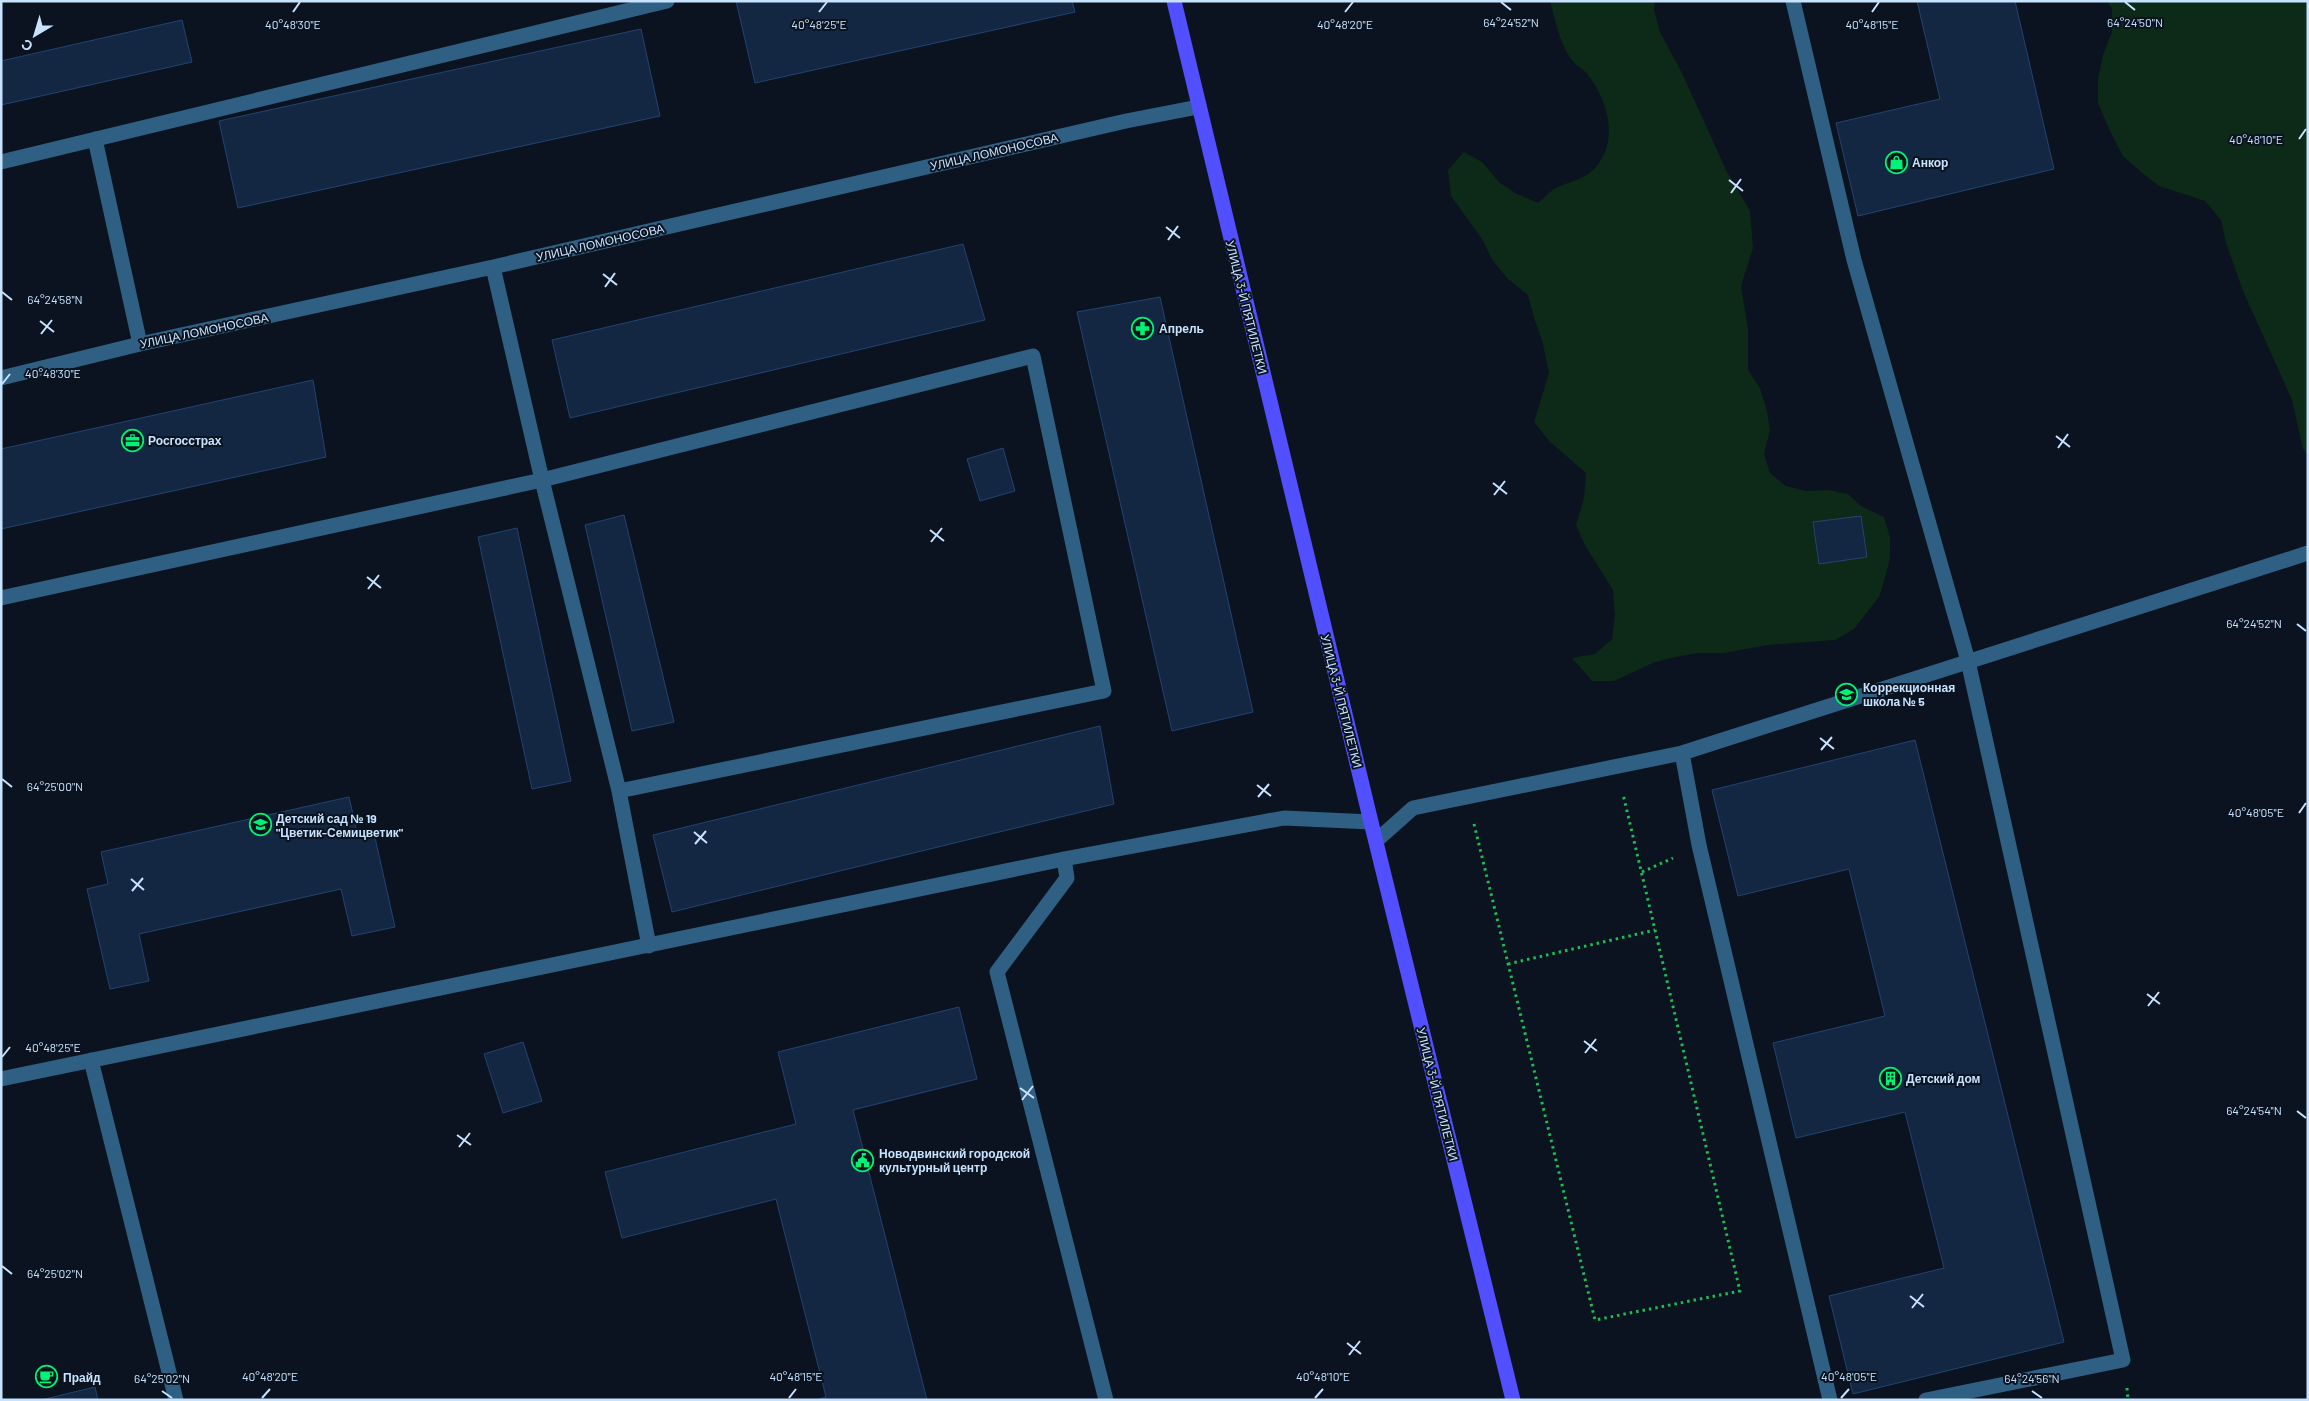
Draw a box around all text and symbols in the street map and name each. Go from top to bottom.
north arrow [10,10,60,60]
text: 64°24'52"N [1483,15,1539,29]
text: 64°24'50"N [2107,15,2163,29]
text: 40°48'30"E [265,17,321,31]
text: 40°48'25"E [791,17,847,31]
text: 40°48'20"E [1317,17,1373,31]
text: 40°48'15"E [1845,17,1899,31]
text: С [17,36,36,55]
street label: УЛИЦА ЛОМОНОСОВА [929,129,1060,174]
text: 40°48'10"E [2229,132,2283,146]
shop icon: Анкор [1884,150,1908,174]
place label: Анкор [1912,155,1948,170]
street label: УЛИЦА ЛОМОНОСОВА [535,220,666,265]
street label: УЛИЦА 3-Й ПЯТИЛЕТКИ [1223,239,1270,375]
text: 64°24'58"N [27,292,83,306]
street label: УЛИЦА ЛОМОНОСОВА [139,310,270,351]
pharmacy icon: Апрель [1131,316,1155,340]
place label: Апрель [1159,321,1204,336]
text: 40°48'30"E [25,366,81,380]
office icon: Росгосстрах [120,428,144,452]
place label: Росгосстрах [148,433,222,448]
text: 64°24'52"N [2226,616,2282,630]
street label: УЛИЦА 3-Й ПЯТИЛЕТКИ [1318,633,1365,769]
place label: Коррекционная школа № 5 [1863,680,1955,708]
school or university icon: Коррекционная школа № 5 [1835,682,1859,706]
text: 64°25'00"N [27,779,83,793]
text: 40°48'05"E [2228,805,2284,819]
place label: Детский сад № 19 "Цветик-Семицветик" [276,811,404,840]
school or university icon: Детский сад № 19 "Цветик-Семицветик" [248,813,272,837]
street label: УЛИЦА 3-Й ПЯТИЛЕТКИ [1414,1026,1461,1162]
text: 40°48'25"E [25,1040,81,1054]
building icon: Детский дом [1878,1066,1902,1090]
place label: Детский дом [1906,1071,1981,1086]
text: 64°24'54"N [2226,1103,2282,1117]
place label: Новодвинский городской культурный центр [879,1146,1030,1175]
public building icon: Новодвинский городской культурный центр [851,1148,875,1172]
text: 64°25'02"N [27,1266,83,1280]
cafe icon: Прайд [35,1365,59,1389]
text: 40°48'20"E [242,1369,298,1383]
text: 40°48'15"E [769,1369,823,1383]
text: 40°48'10"E [1296,1369,1350,1383]
text: 40°48'05"E [1821,1369,1877,1383]
place label: Прайд [63,1370,101,1385]
text: 64°25'02"N [134,1371,190,1385]
text: 64°24'56"N [2004,1371,2060,1385]

